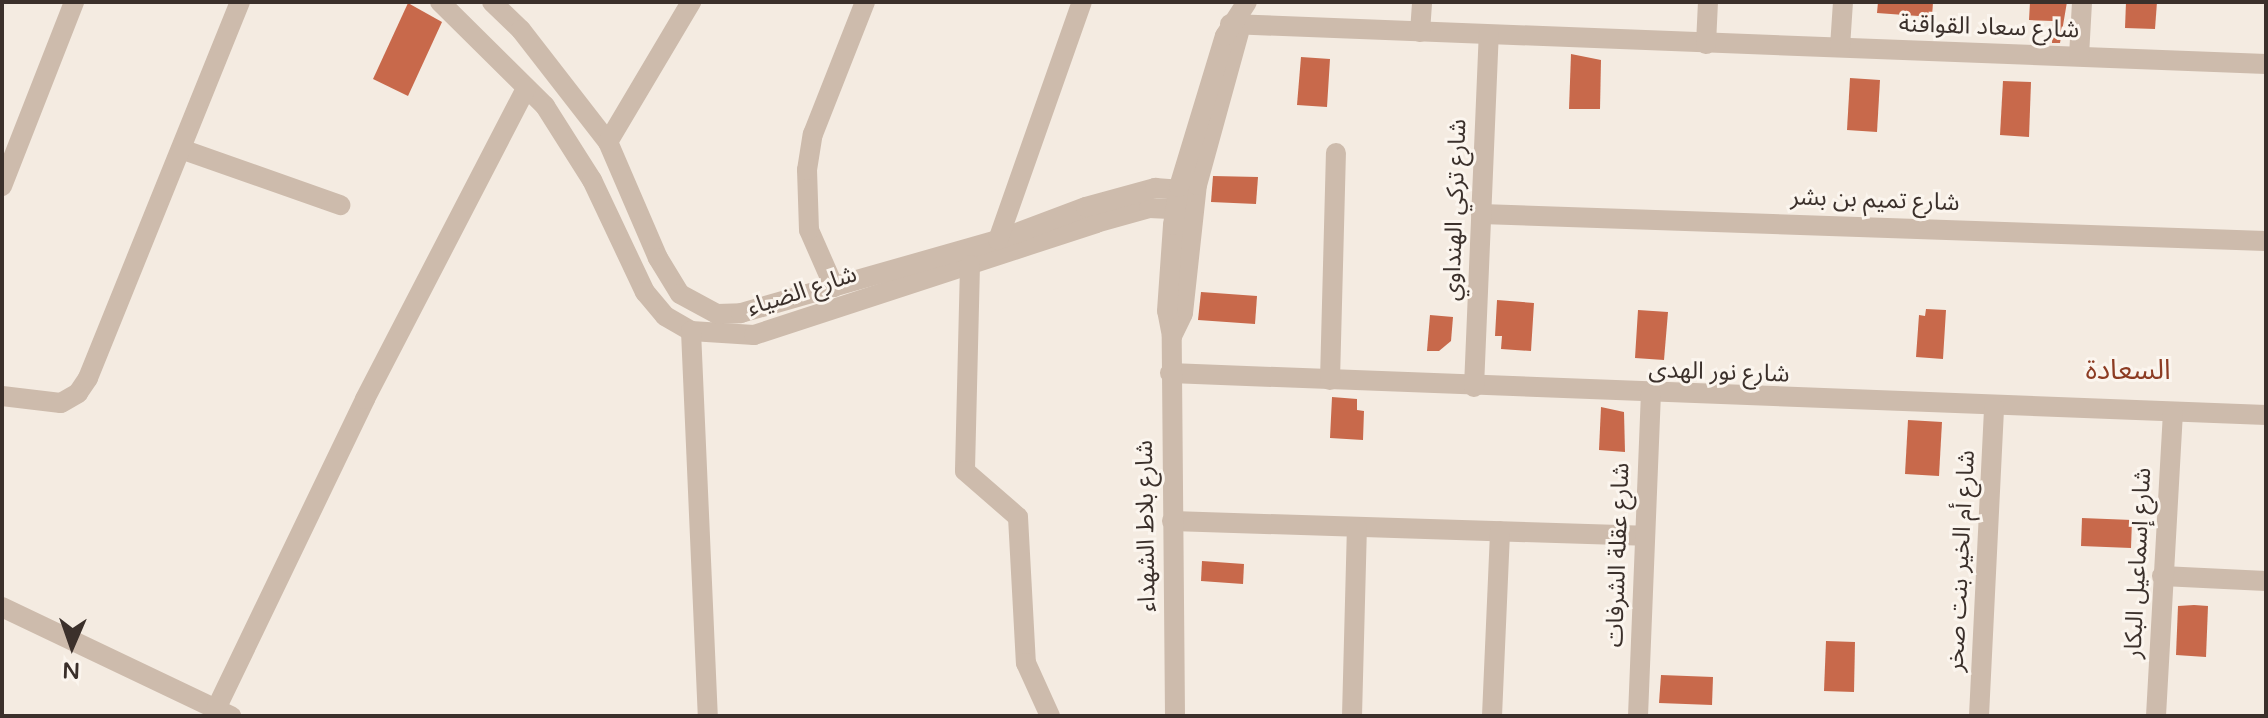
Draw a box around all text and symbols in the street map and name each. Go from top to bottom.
street label: شارع سعاد القواقنة [1898,9,2080,45]
street label: شارع تركي الهنداوي [1437,118,1473,302]
street label: شارع تميم بن بشر [1790,183,1960,217]
street label: شارع الضياء [744,260,860,322]
district label: السعادة [2085,353,2171,387]
street label: شارع نور الهدى [1648,355,1790,389]
street label: شارع بلاط الشهداء [1130,440,1162,612]
street label: شارع أم الخير بنت صخر [1941,449,1981,673]
street label: شارع عقلة الشرفات [1600,462,1636,648]
street label: شارع إسماعيل البكار [2119,467,2157,659]
north arrow [32,606,112,686]
text: N [62,657,80,683]

